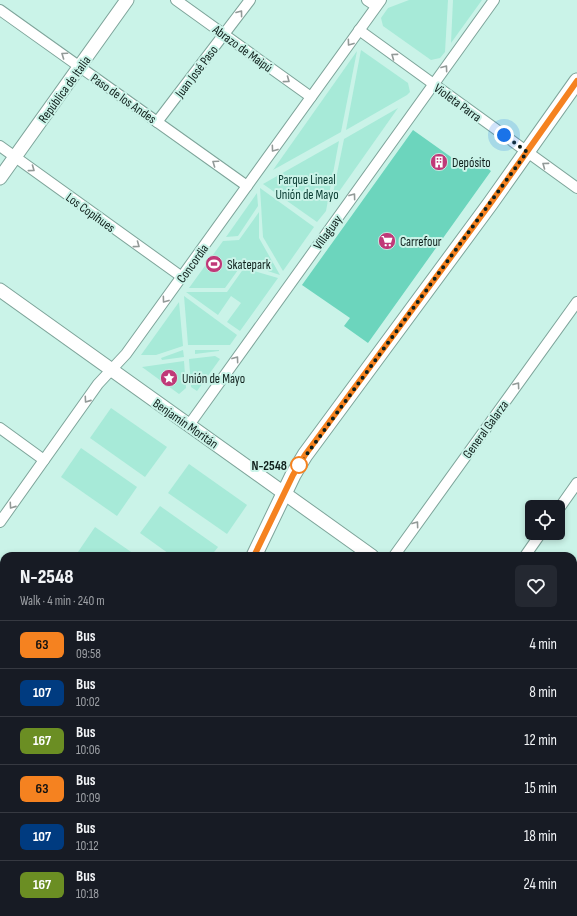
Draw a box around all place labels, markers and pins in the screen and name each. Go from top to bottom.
building icon: Depósito [429,152,449,172]
place label: Depósito [452,155,491,171]
supermarket icon: Carrefour [377,231,397,251]
place label: Carrefour [400,234,442,250]
sports icon: Skatepark [204,254,224,274]
place label: Skatepark [227,257,271,273]
place icon: Unión de Mayo [159,368,179,388]
place label: Unión de Mayo [182,371,245,387]
marker: N-2548 [290,456,308,474]
place label: N-2548 [251,458,287,474]

